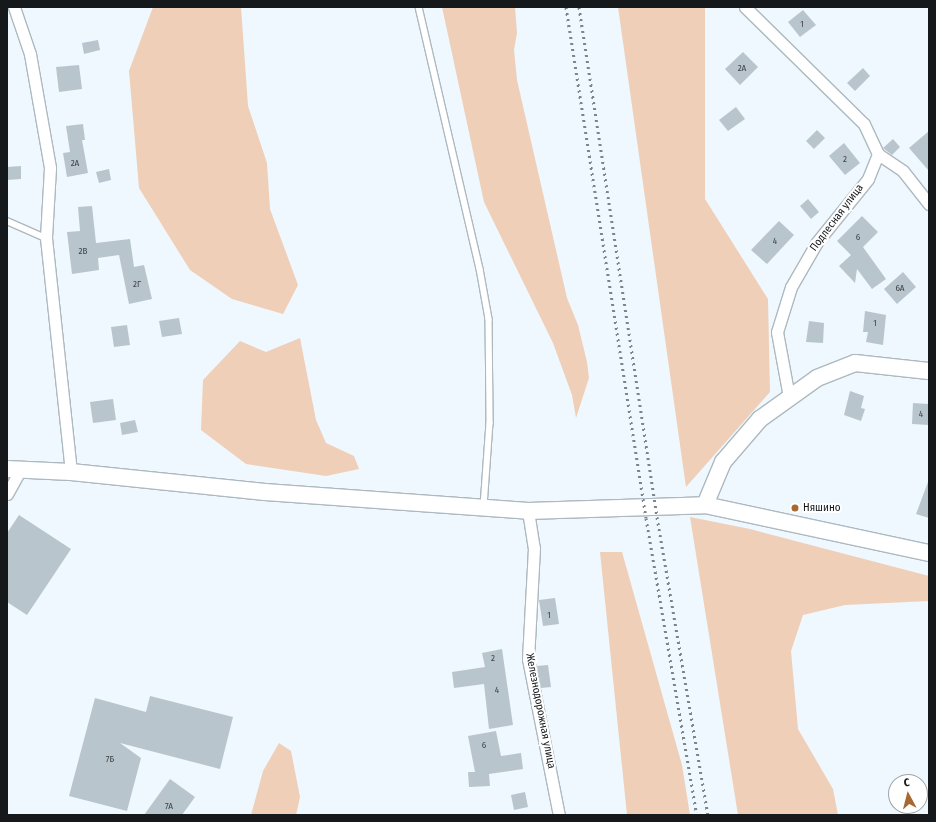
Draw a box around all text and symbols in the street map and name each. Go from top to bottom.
house number: 1 [800,19,804,29]
house number: 2А [738,63,746,73]
house number: 2 [843,154,847,164]
house number: 2А [71,158,79,168]
street label: Подлесная улица [807,182,867,254]
house number: 6 [856,232,860,242]
house number: 4 [773,236,777,246]
house number: 2В [79,246,87,256]
house number: 2Г [133,279,141,289]
house number: 6А [895,283,905,293]
house number: 1 [873,318,877,328]
house number: 4 [919,409,923,419]
place label: Няшино [803,501,841,515]
marker: Няшино [790,503,800,513]
house number: 1 [547,610,551,620]
street label: Железнодорожная улица [522,652,558,770]
house number: 2 [491,653,495,663]
house number: 4 [495,685,499,695]
house number: 6 [482,740,486,750]
house number: 7Б [106,754,114,764]
north arrow [888,774,928,814]
text: С [903,776,910,789]
house number: 7А [165,801,173,811]

